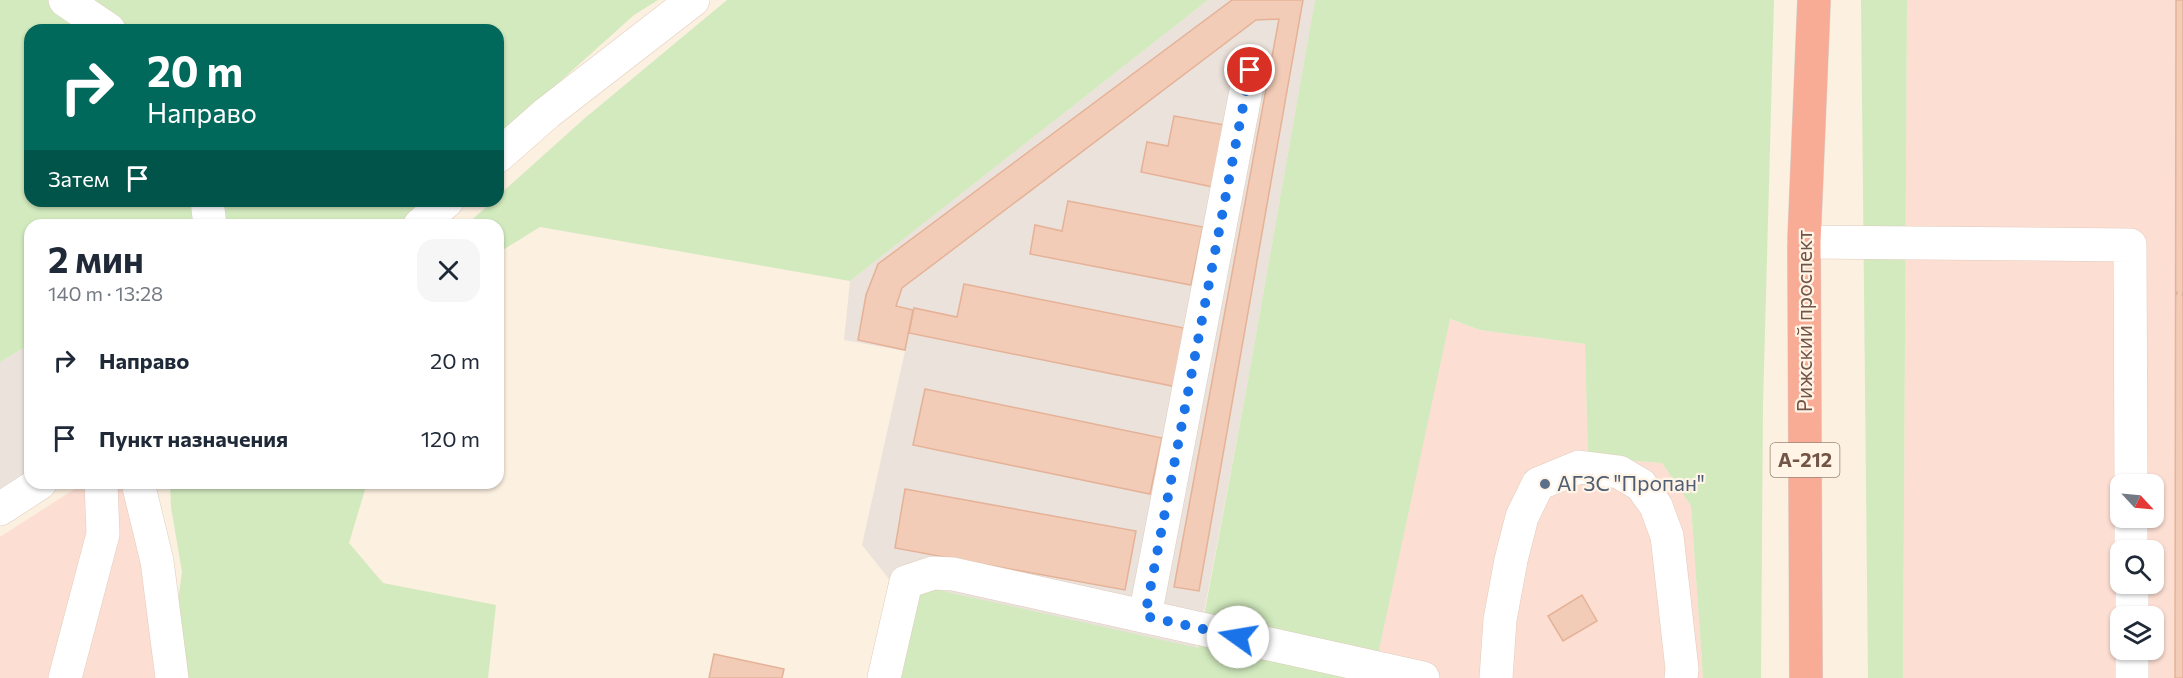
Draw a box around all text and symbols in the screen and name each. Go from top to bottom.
text: 20 m [147,44,243,96]
pin [1224,44,1275,95]
icon: right [48,48,126,126]
icon: arrive [1233,53,1266,86]
text: Направо [147,96,257,129]
icon: arrive [121,162,154,195]
text: Затем [48,165,109,192]
street label: Рижский проспект [1791,230,1816,412]
text: 2 мин [48,236,144,280]
button: close [417,239,480,302]
text: 140 m · 13:28 [48,281,163,305]
icon: right [48,344,81,377]
text: Направо [99,347,189,374]
text: 20 m [430,347,480,374]
icon: arrive [48,422,81,455]
text: Пункт назначения [99,425,288,452]
text: 120 m [421,425,480,452]
road number: А-212 [1770,443,1840,477]
place label: АГЗС "Пропан" [1557,470,1705,495]
north arrow [2110,474,2164,528]
map controls [2110,474,2164,660]
marker: АГЗС "Пропан" [1538,477,1552,491]
button: search [2110,540,2164,594]
position arrow [1206,605,1270,669]
button: layers [2110,606,2164,660]

